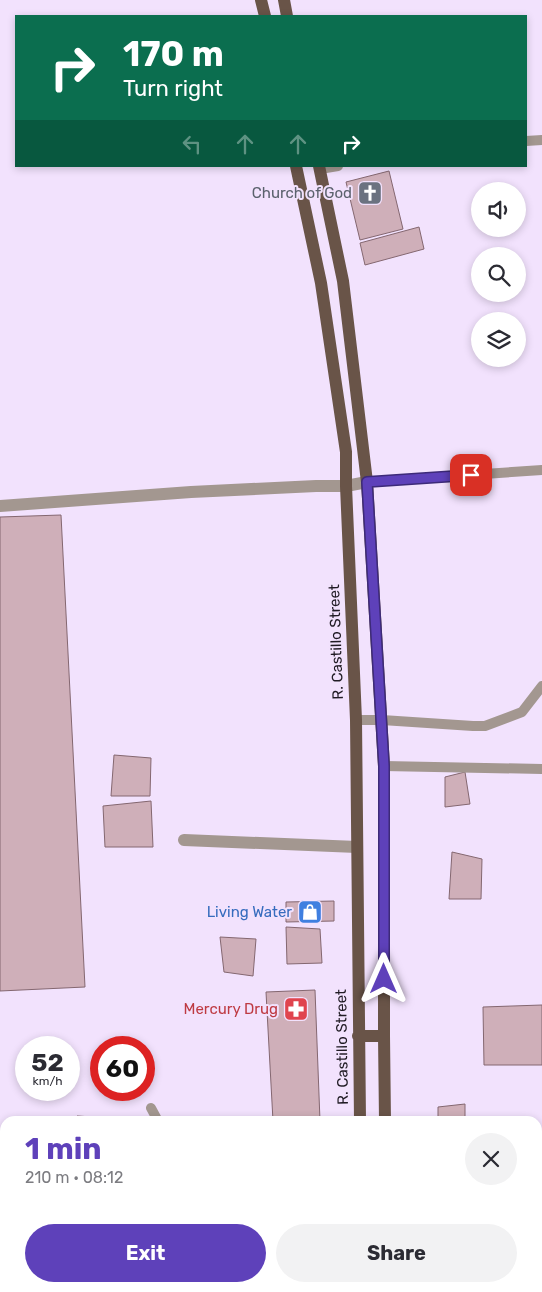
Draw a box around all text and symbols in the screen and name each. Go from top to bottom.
text: 170 m [123,33,224,75]
icon: right [40,35,105,100]
text: Turn right [123,75,223,102]
icon: left [178,130,206,158]
icon: ahead [231,130,259,158]
icon: ahead [284,130,312,158]
icon: right [337,130,365,158]
church icon: Church of God [357,180,383,206]
map controls [471,182,526,367]
button: sound [471,182,526,237]
place label: Church of God [252,184,352,202]
button: search [471,247,526,302]
button: layers [471,312,526,367]
pin [450,454,492,496]
icon: arrive [457,461,485,489]
street label: R. Castillo Street [325,584,347,700]
shop icon: Living Water [297,899,323,925]
place label: Living Water [207,903,292,921]
position arrow [357,952,409,1004]
street label: R. Castillo Street [332,989,352,1105]
pharmacy icon: Mercury Drug [283,996,309,1022]
place label: Mercury Drug [184,1000,278,1018]
speed limit sign: 60 [90,1036,155,1101]
text: 52 [31,1048,64,1077]
text: km/h [33,1074,62,1088]
text: 1 min [25,1131,102,1167]
button: close [465,1133,517,1185]
text: 210 m · 08:12 [25,1168,123,1187]
button: Exit [25,1224,266,1282]
button: Share [276,1224,517,1282]

